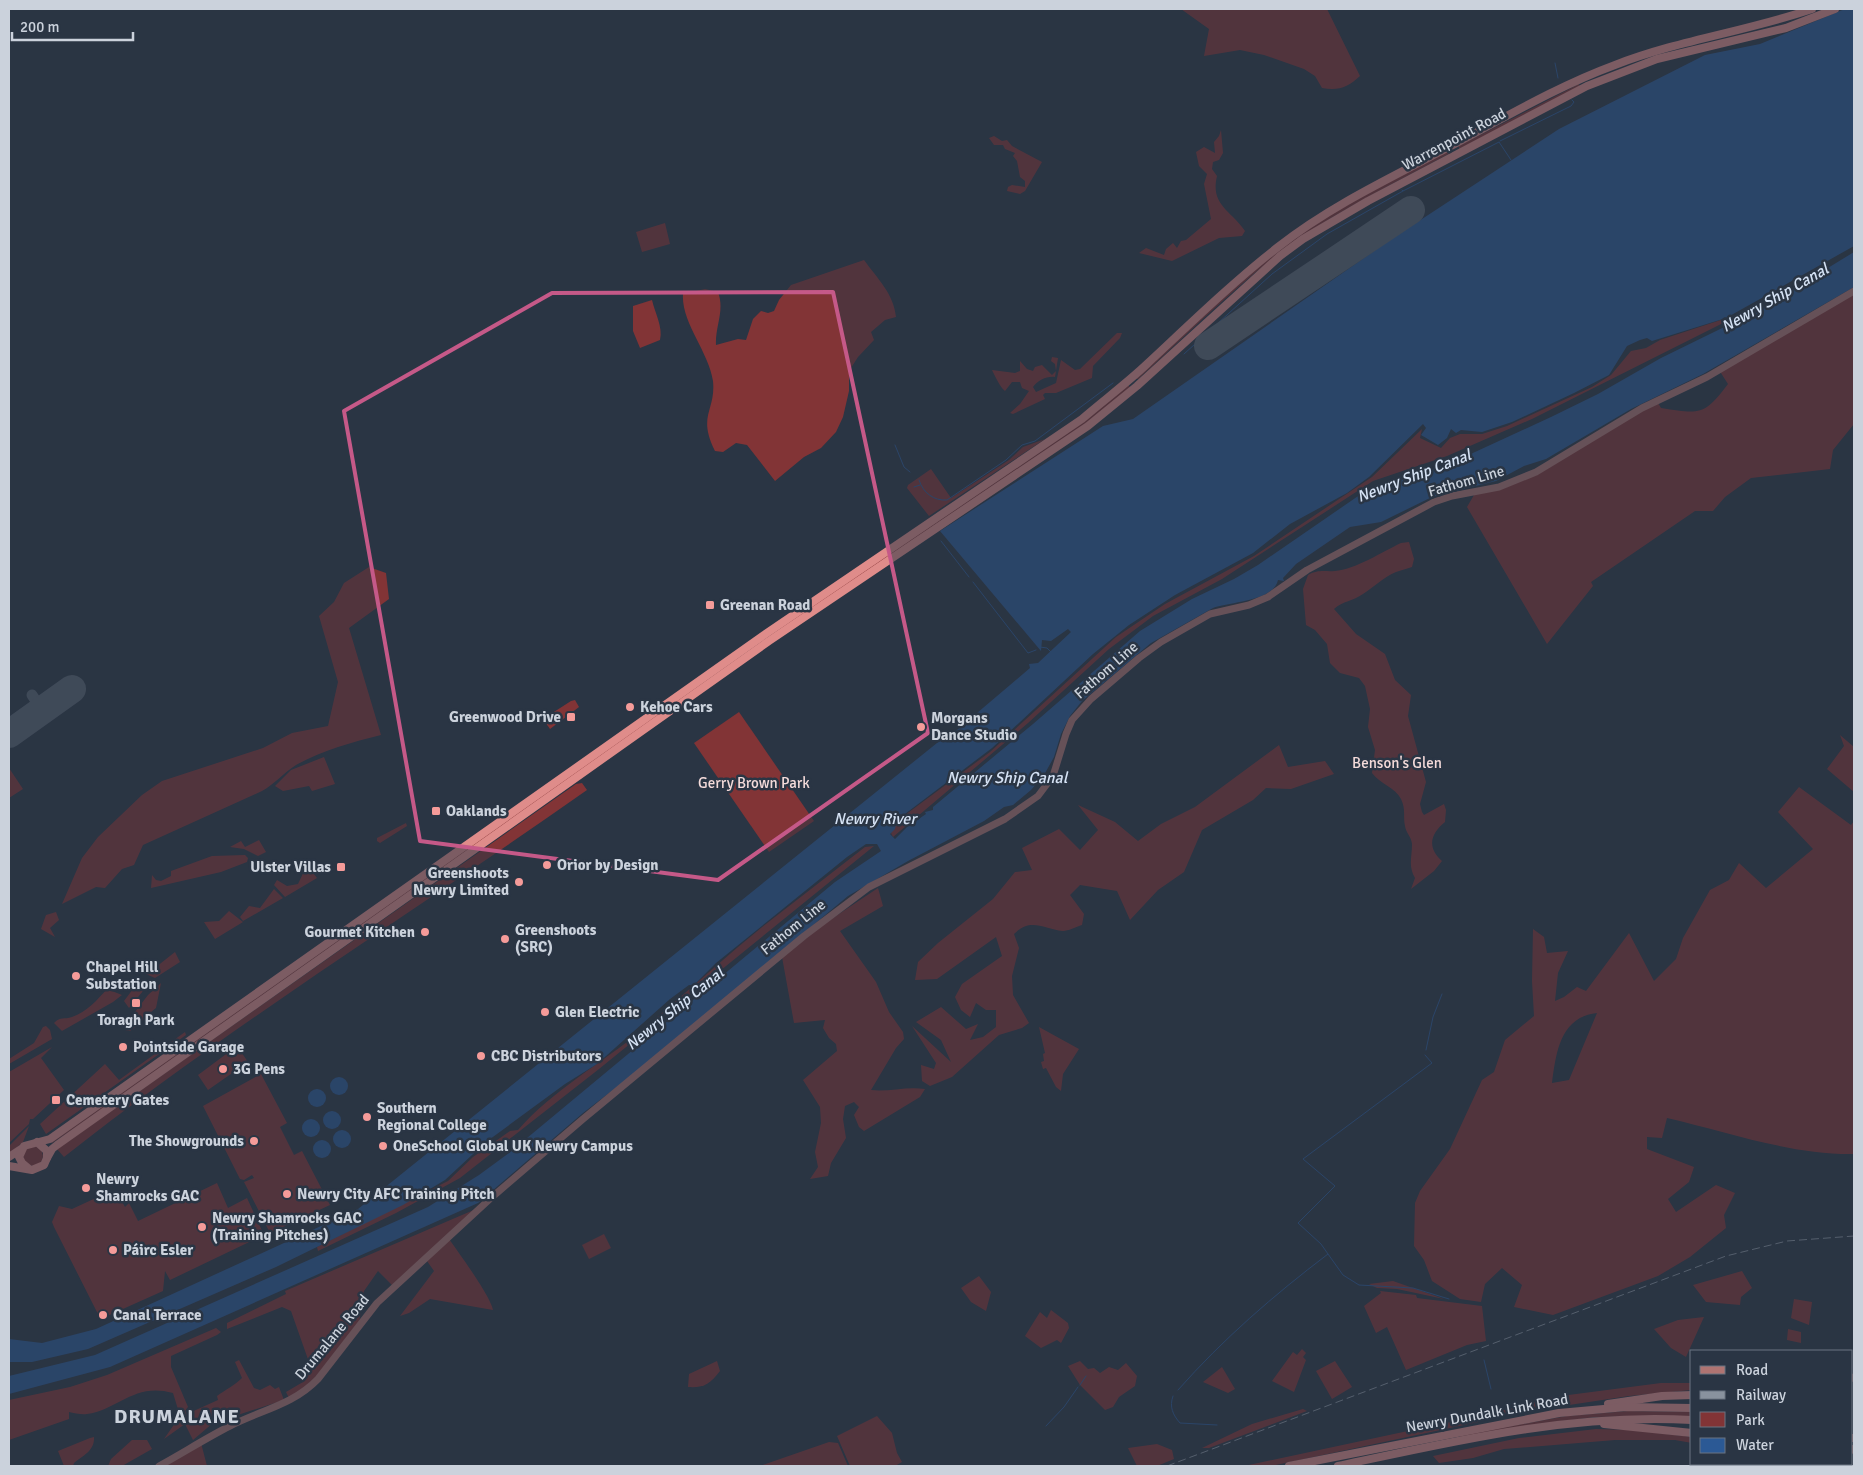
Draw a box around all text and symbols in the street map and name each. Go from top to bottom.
scale bar [12,10,134,42]
text: 200 m [20,18,60,36]
street label: Warrenpoint Road [1399,104,1509,174]
water label: Newry Ship Canal [1718,259,1833,337]
water label: Newry Ship Canal [1354,445,1475,507]
street label: Fathom Line [1426,462,1506,500]
place label: Greenan Road [720,596,810,614]
marker: Greenan Road [704,599,716,611]
street label: Fathom Line [1070,637,1142,703]
place label: Kehoe Cars [640,698,713,716]
marker: Kehoe Cars [624,701,636,713]
place label: Greenwood Drive [449,708,561,726]
place label: Morgans Dance Studio [931,709,1017,744]
marker: Greenwood Drive [565,711,577,723]
marker: Morgans Dance Studio [915,721,927,733]
park label: Benson's Glen [1352,754,1442,772]
water label: Newry Ship Canal [947,768,1069,788]
park label: Gerry Brown Park [698,774,810,792]
place label: Oaklands [446,802,507,820]
marker: Oaklands [430,805,442,817]
water label: Newry River [834,809,918,829]
place label: Orior by Design [557,856,658,874]
place label: Ulster Villas [250,858,331,876]
marker: Orior by Design [541,859,553,871]
marker: Ulster Villas [335,861,347,873]
place label: Greenshoots Newry Limited [413,864,509,899]
marker: Greenshoots Newry Limited [513,876,525,888]
street label: Fathom Line [757,895,829,959]
place label: Greenshoots (SRC) [515,921,597,956]
place label: Gourmet Kitchen [305,923,415,941]
marker: Gourmet Kitchen [419,926,431,938]
marker: Greenshoots (SRC) [499,933,511,945]
place label: Chapel Hill Substation [86,958,159,993]
water label: Newry Ship Canal [622,962,729,1055]
marker: Chapel Hill Substation [70,970,82,982]
marker: Toragh Park [130,997,142,1009]
place label: Glen Electric [555,1003,639,1021]
marker: Glen Electric [539,1006,551,1018]
place label: Toragh Park [97,1011,175,1029]
place label: Pointside Garage [133,1038,244,1056]
marker: Pointside Garage [117,1041,129,1053]
place label: CBC Distributors [491,1047,602,1065]
marker: CBC Distributors [475,1050,487,1062]
place label: 3G Pens [233,1060,285,1078]
marker: 3G Pens [217,1063,229,1075]
place label: Cemetery Gates [66,1091,170,1109]
marker: Cemetery Gates [50,1094,62,1106]
place label: Southern Regional College [377,1099,487,1134]
marker: Southern Regional College [361,1111,373,1123]
place label: The Showgrounds [129,1132,244,1150]
marker: The Showgrounds [248,1135,260,1147]
place label: OneSchool Global UK Newry Campus [393,1137,633,1155]
marker: OneSchool Global UK Newry Campus [377,1140,389,1152]
place label: Newry Shamrocks GAC [96,1170,199,1205]
marker: Newry Shamrocks GAC [80,1182,92,1194]
place label: Newry City AFC Training Pitch [297,1185,495,1203]
marker: Newry City AFC Training Pitch [281,1188,293,1200]
place label: Newry Shamrocks GAC (Training Pitches) [212,1209,362,1244]
marker: Newry Shamrocks GAC (Training Pitches) [196,1221,208,1233]
place label: Páirc Esler [123,1241,193,1259]
marker: Páirc Esler [107,1244,119,1256]
street label: Drumalane Road [291,1291,373,1383]
place label: Canal Terrace [113,1306,201,1324]
marker: Canal Terrace [97,1309,109,1321]
legend [1690,1350,1853,1465]
text: Road [1736,1361,1768,1379]
text: Railway [1736,1386,1786,1404]
street label: Newry Dundalk Link Road [1405,1390,1569,1436]
district label: DRUMALANE [114,1404,240,1429]
text: Park [1736,1411,1765,1429]
text: Water [1736,1436,1774,1454]

